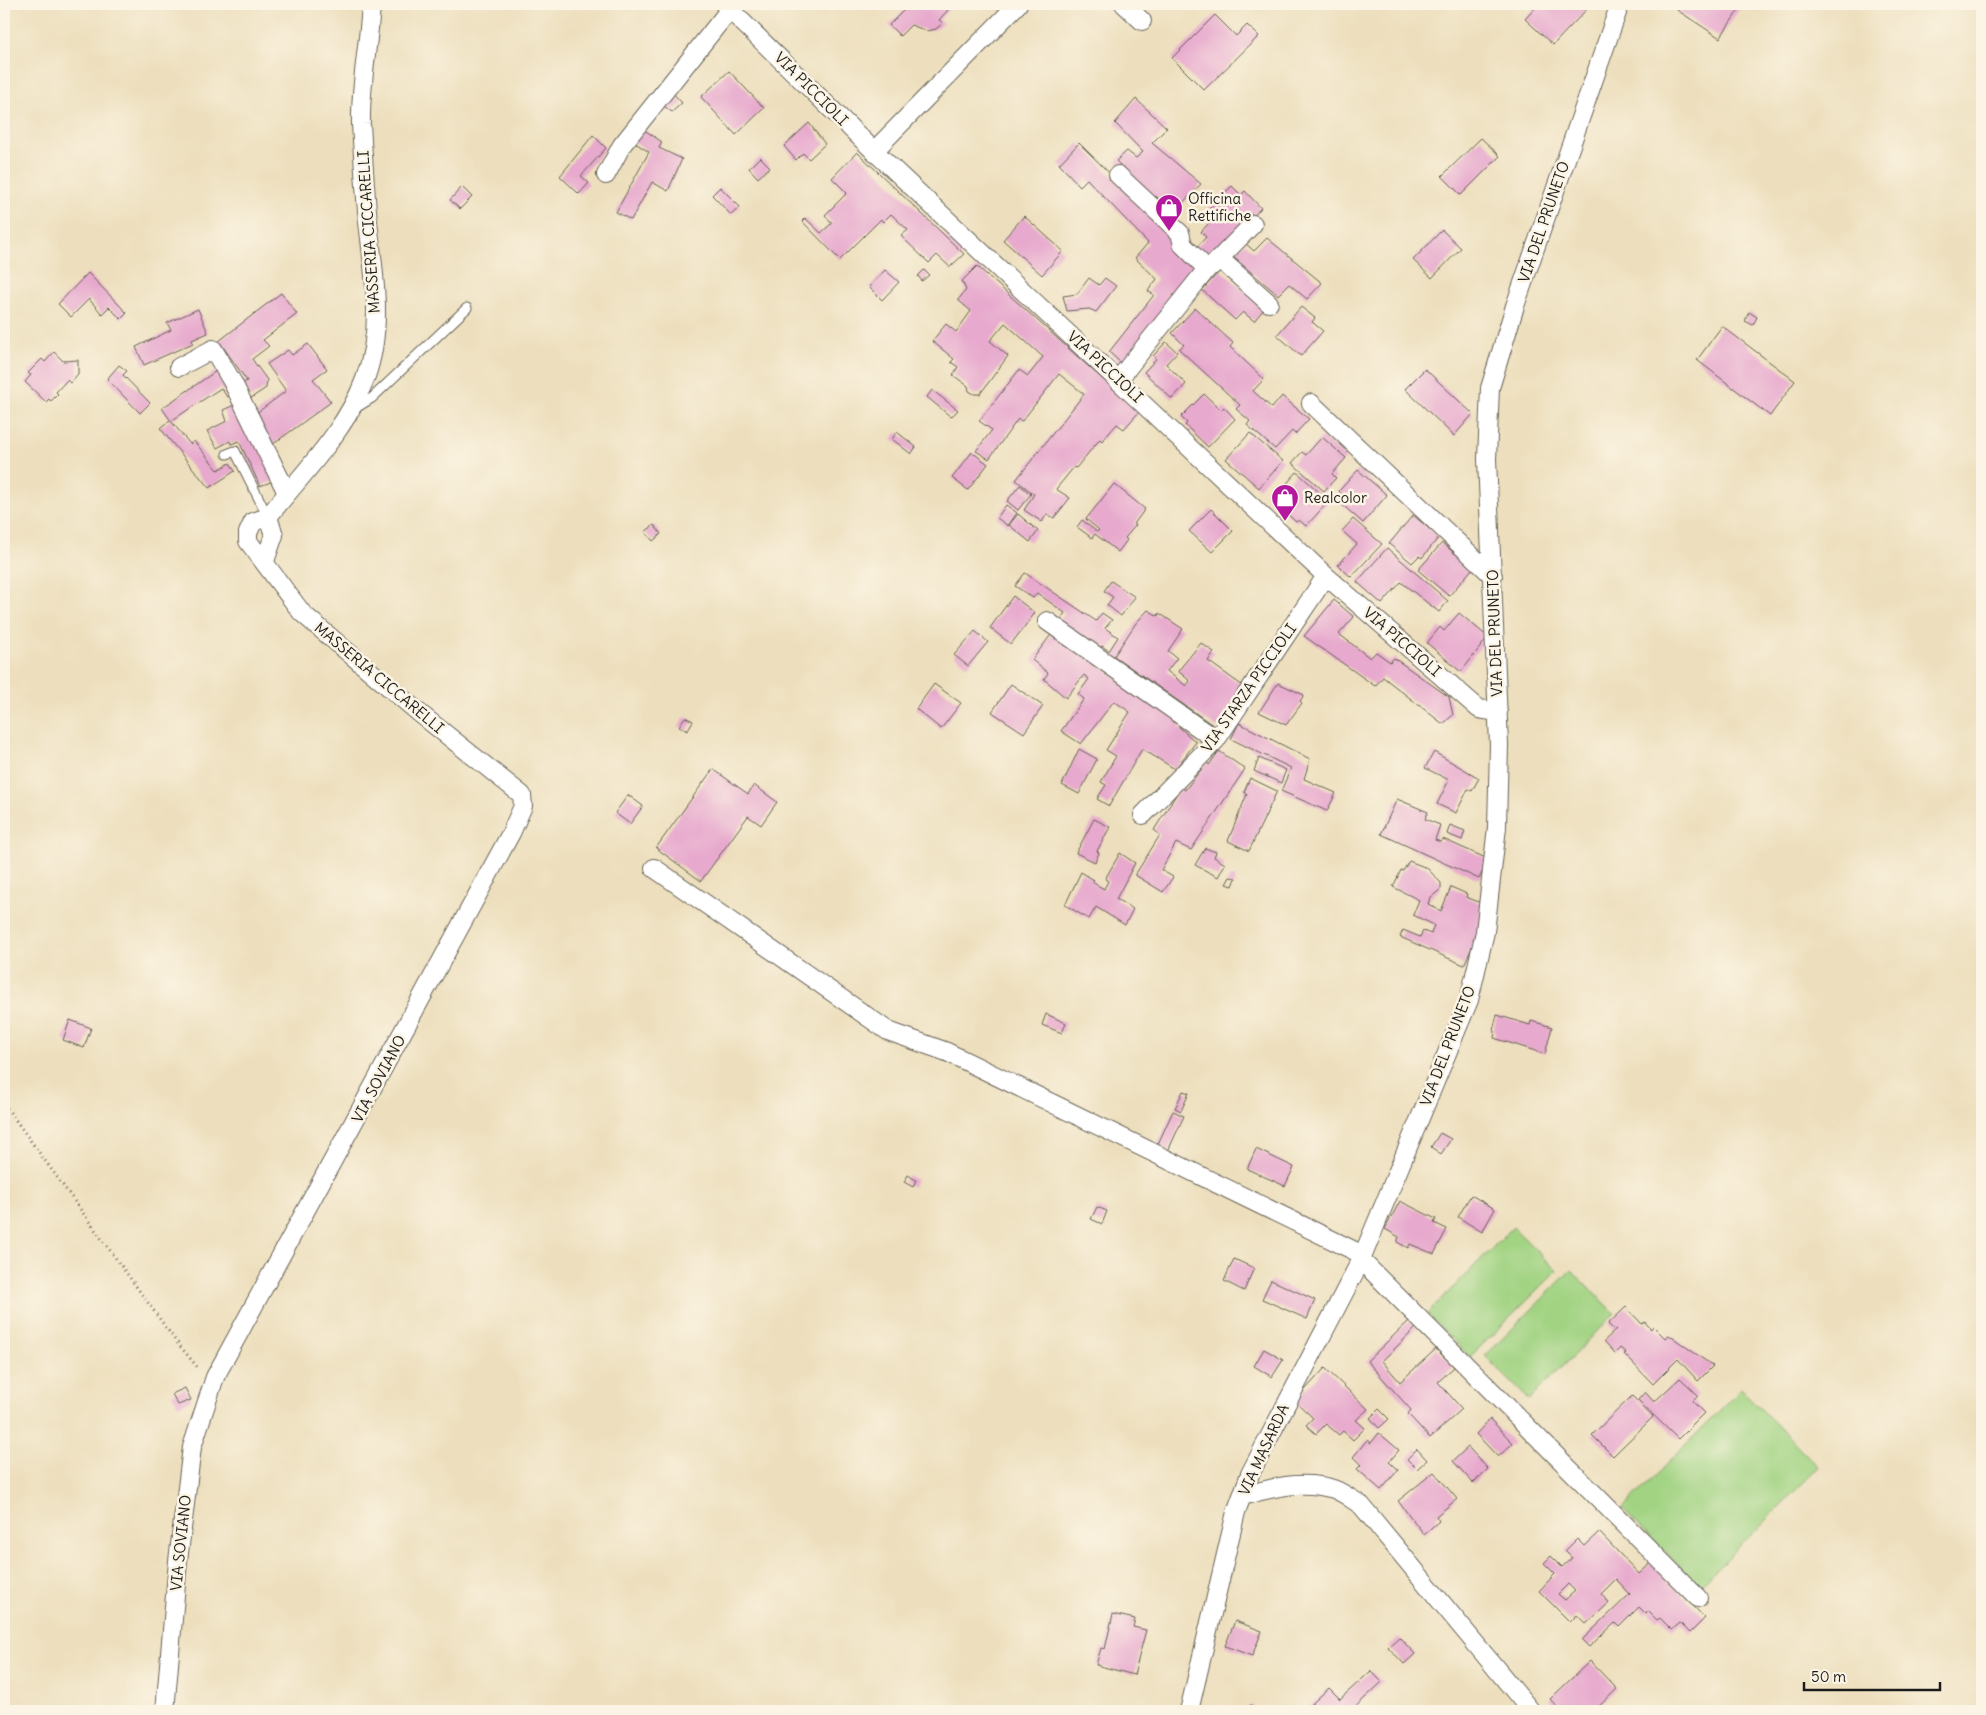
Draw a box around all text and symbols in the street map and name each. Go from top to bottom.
street label: VIA PICCIOLI [771,48,852,129]
street label: MASSERIA CICCARELLI [353,150,384,314]
street label: VIA DEL PRUNETO [1514,159,1573,285]
place label: Officina Rettifiche [1188,189,1251,225]
shop icon: Officina Rettifiche [1154,193,1184,232]
street label: VIA PICCIOLI [1064,327,1147,406]
shop icon: Realcolor [1270,483,1300,522]
place label: Realcolor [1304,488,1367,507]
street label: VIA DEL PRUNETO [1483,569,1506,697]
street label: VIA PICCIOLI [1360,603,1445,680]
street label: MASSERIA CICCARELLI [311,618,448,737]
street label: VIA STARZA PICCIOLI [1197,620,1300,756]
street label: VIA DEL PRUNETO [1416,983,1479,1109]
street label: VIA SOVIANO [348,1032,410,1126]
street label: VIA MASARDA [1234,1401,1293,1499]
street label: VIA SOVIANO [166,1494,195,1592]
scale bar [1804,1660,1940,1692]
text: 50 m [1811,1667,1846,1686]

